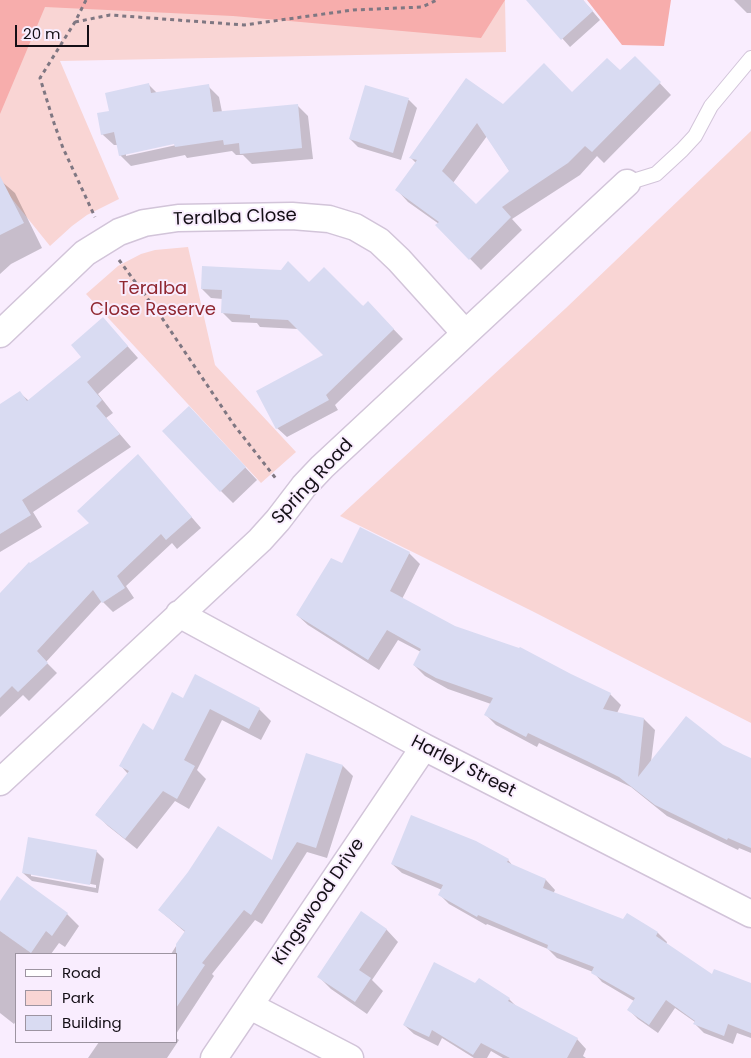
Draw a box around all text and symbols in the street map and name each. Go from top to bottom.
scale bar [18,15,91,47]
text: 20 m [23,23,61,44]
street label: Teralba Close [173,205,297,231]
park label: Teralba Close Reserve [90,278,216,320]
street label: Spring Road [268,435,358,529]
street label: Harley Street [407,731,519,803]
street label: Kingswood Drive [269,835,369,969]
legend [15,953,178,1043]
text: Road [62,962,101,983]
text: Park [62,987,94,1008]
text: Building [62,1012,122,1033]

